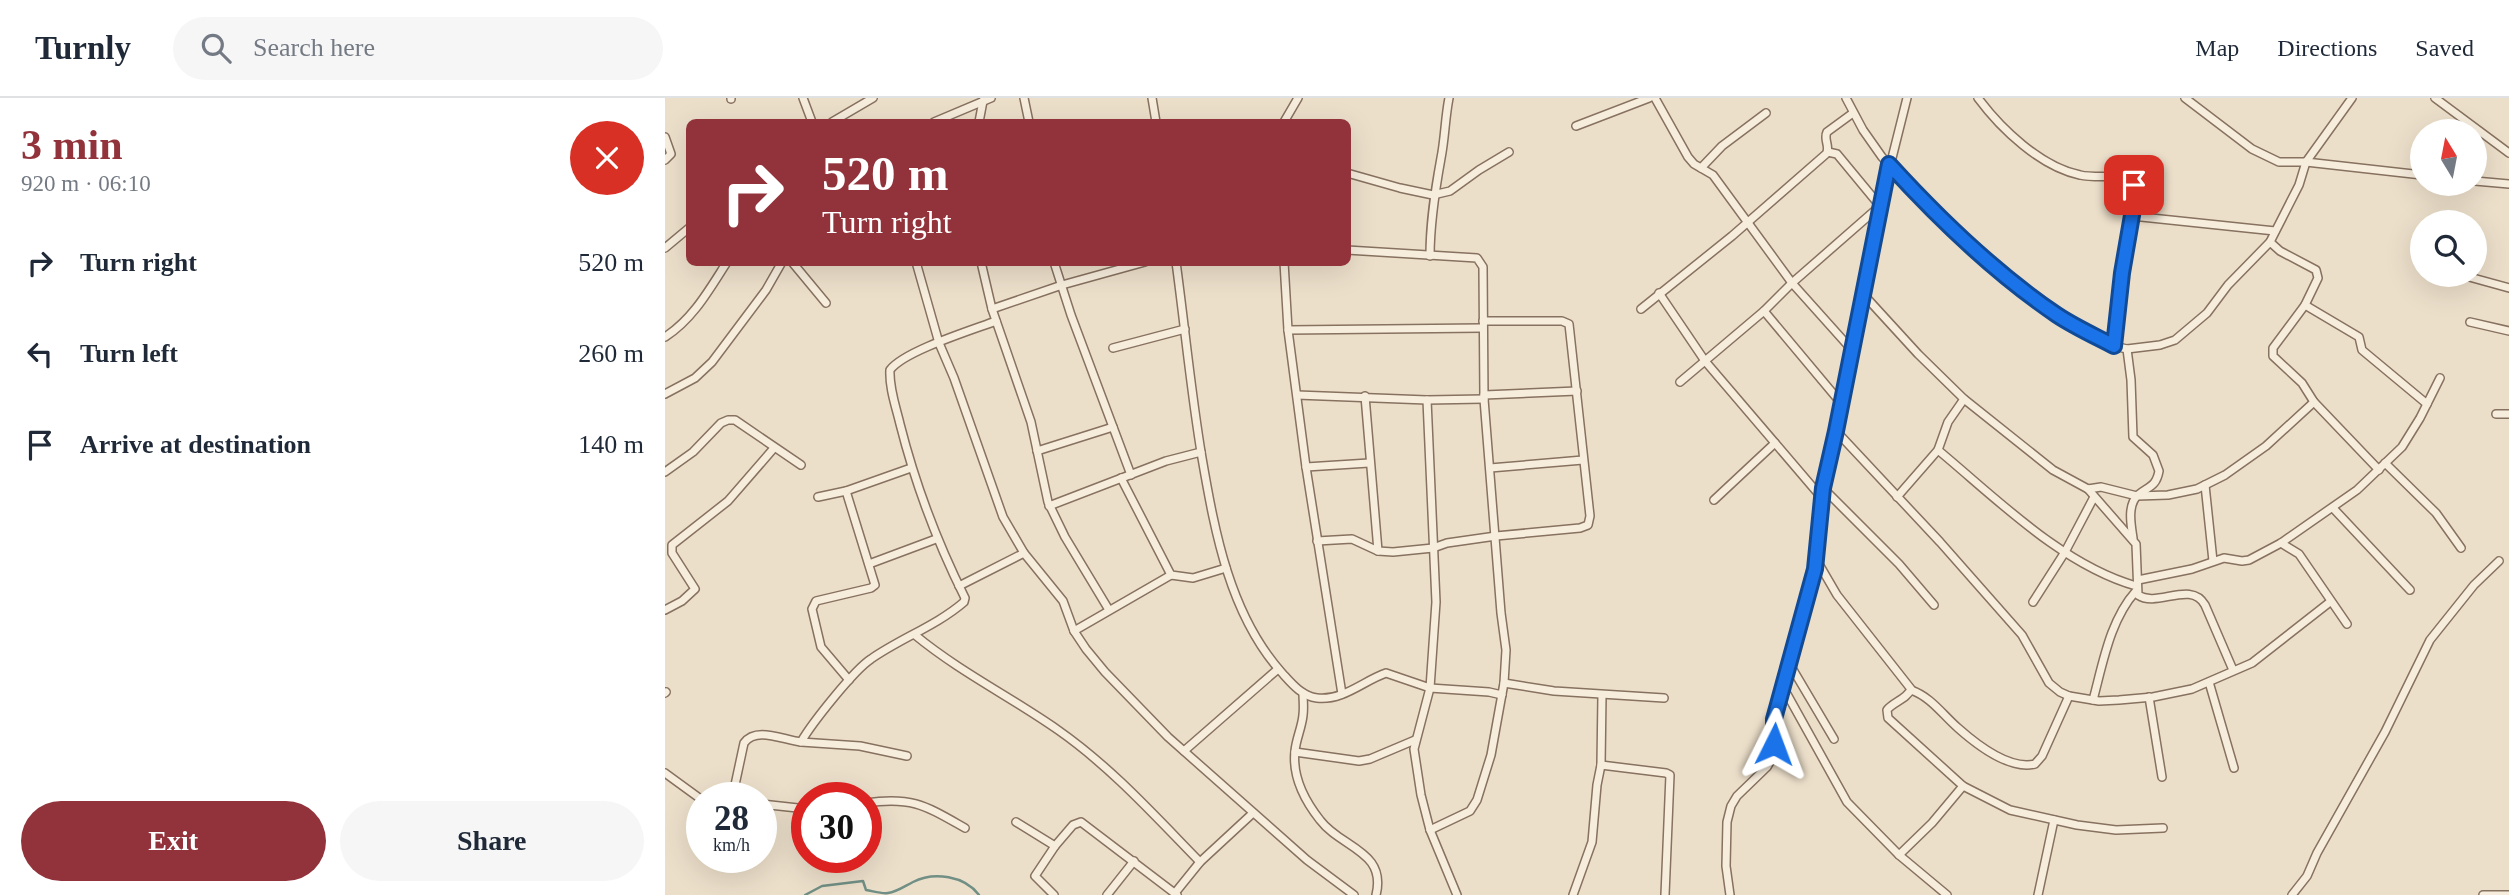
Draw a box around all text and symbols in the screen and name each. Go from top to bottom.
search box [173,17,663,80]
icon: search [197,29,235,67]
text: Turnly [35,30,131,66]
text: Search here [253,33,375,62]
text: Map [2195,35,2239,61]
text: Directions [2277,35,2377,61]
text: Saved [2415,35,2474,61]
north arrow [2410,119,2487,196]
map controls [2410,119,2487,287]
button: close [570,121,644,195]
text: 3 min [21,122,123,168]
text: 520 m [822,146,949,201]
icon: right [707,147,798,238]
pin [2104,155,2164,215]
icon: arrive [2115,166,2153,204]
text: 920 m · 06:10 [21,171,151,196]
text: Turn right [822,204,952,240]
button: search [2410,210,2487,287]
icon: right [21,244,59,282]
text: Turn right [80,248,197,277]
text: 520 m [578,248,644,277]
icon: left [21,335,59,373]
text: Turn left [80,339,178,368]
text: 260 m [578,339,644,368]
icon: arrive [21,426,59,464]
text: Arrive at destination [80,430,311,459]
text: 140 m [578,430,644,459]
position arrow [1737,707,1811,781]
speed limit sign: 30 [791,782,882,873]
text: 28 [714,799,749,838]
button: Exit [21,801,326,881]
button: Share [340,801,644,881]
text: km/h [713,835,750,855]

